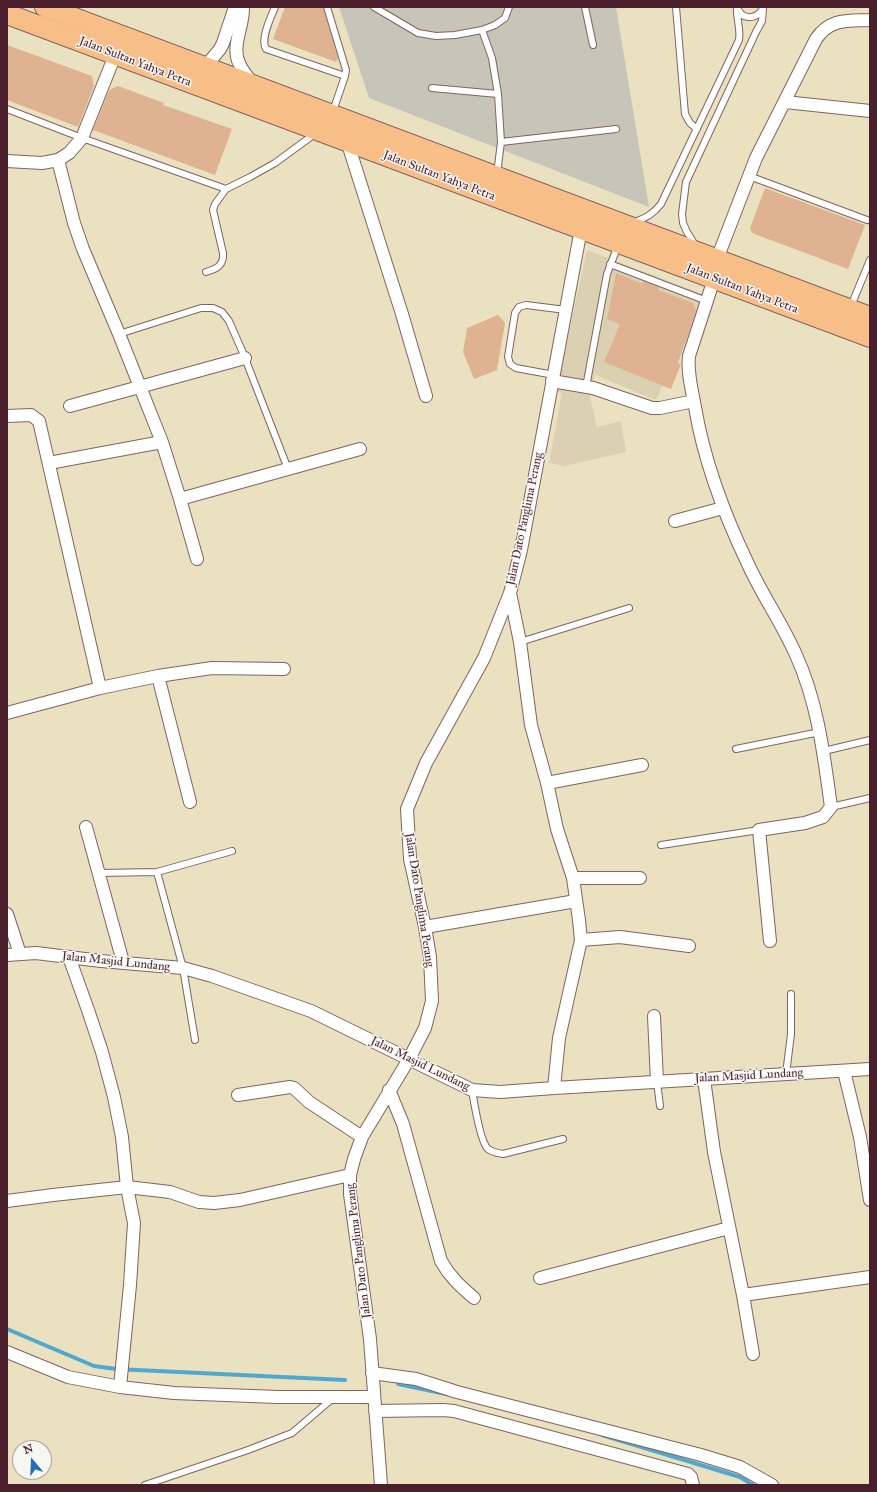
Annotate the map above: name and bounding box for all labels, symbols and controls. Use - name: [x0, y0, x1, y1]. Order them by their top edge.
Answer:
- street label: Jalan Sultan Yahya Petra: [77, 34, 193, 90]
- street label: Jalan Sultan Yahya Petra: [381, 148, 497, 204]
- street label: Jalan Sultan Yahya Petra: [684, 261, 800, 317]
- street label: Jalan Dato Panglima Perang: [504, 451, 546, 587]
- street label: Jalan Dato Panglima Perang: [401, 832, 437, 968]
- street label: Jalan Masjid Lundang: [61, 949, 171, 975]
- street label: Jalan Masjid Lundang: [368, 1034, 472, 1094]
- street label: Jalan Masjid Lundang: [694, 1066, 804, 1086]
- street label: Jalan Dato Panglima Perang: [344, 1183, 374, 1319]
- north arrow: [12, 1440, 52, 1480]
- text: N: [22, 1441, 35, 1457]

